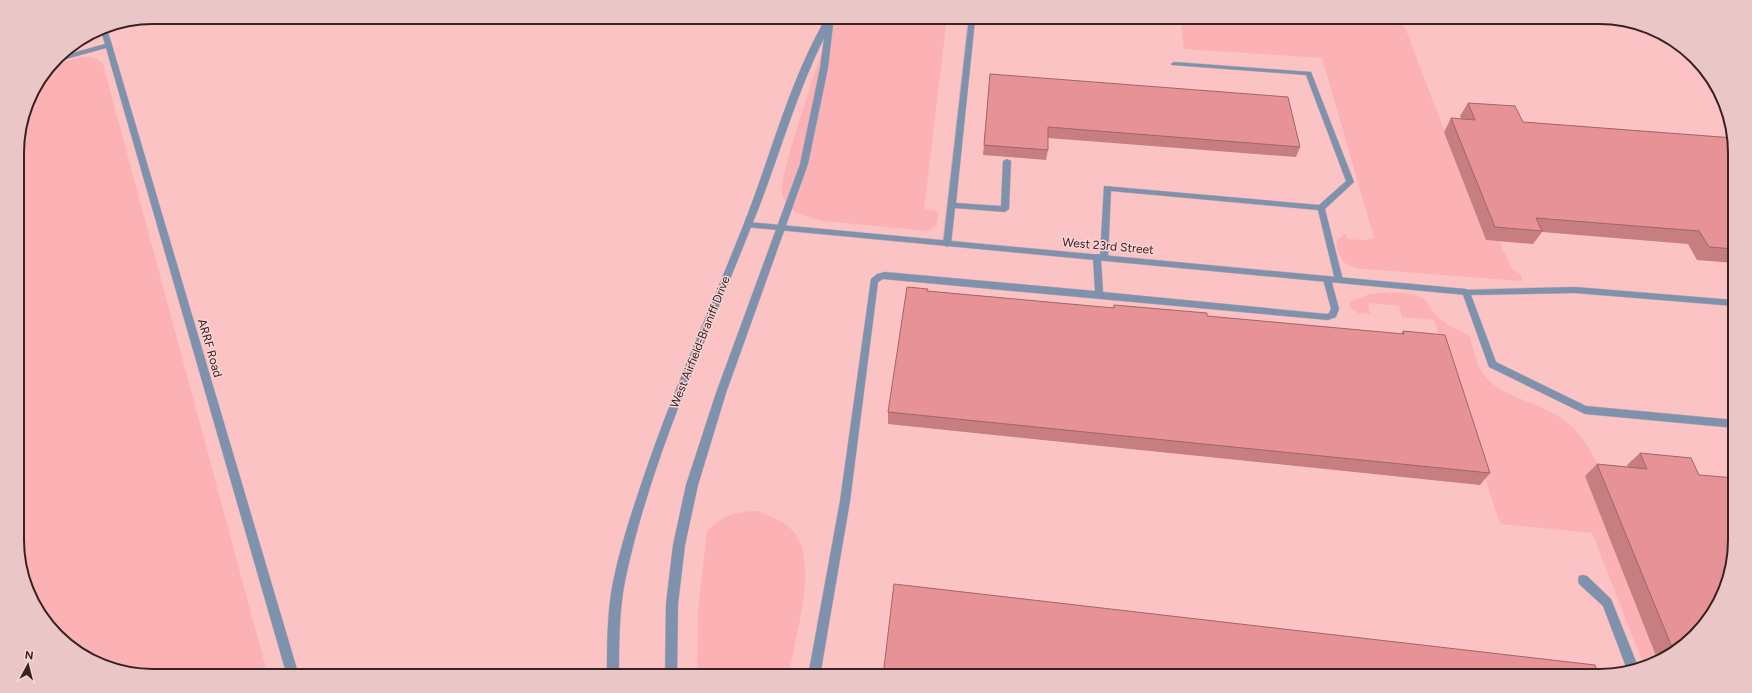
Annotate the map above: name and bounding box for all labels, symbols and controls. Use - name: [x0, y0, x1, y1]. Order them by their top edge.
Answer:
- street label: West 23rd Street: [1062, 235, 1155, 257]
- street label: West Airfield-Braniff Drive: [667, 274, 733, 410]
- street label: ARRF Road: [195, 317, 225, 379]
- north arrow: [8, 645, 48, 685]
- text: N: [24, 649, 34, 663]

